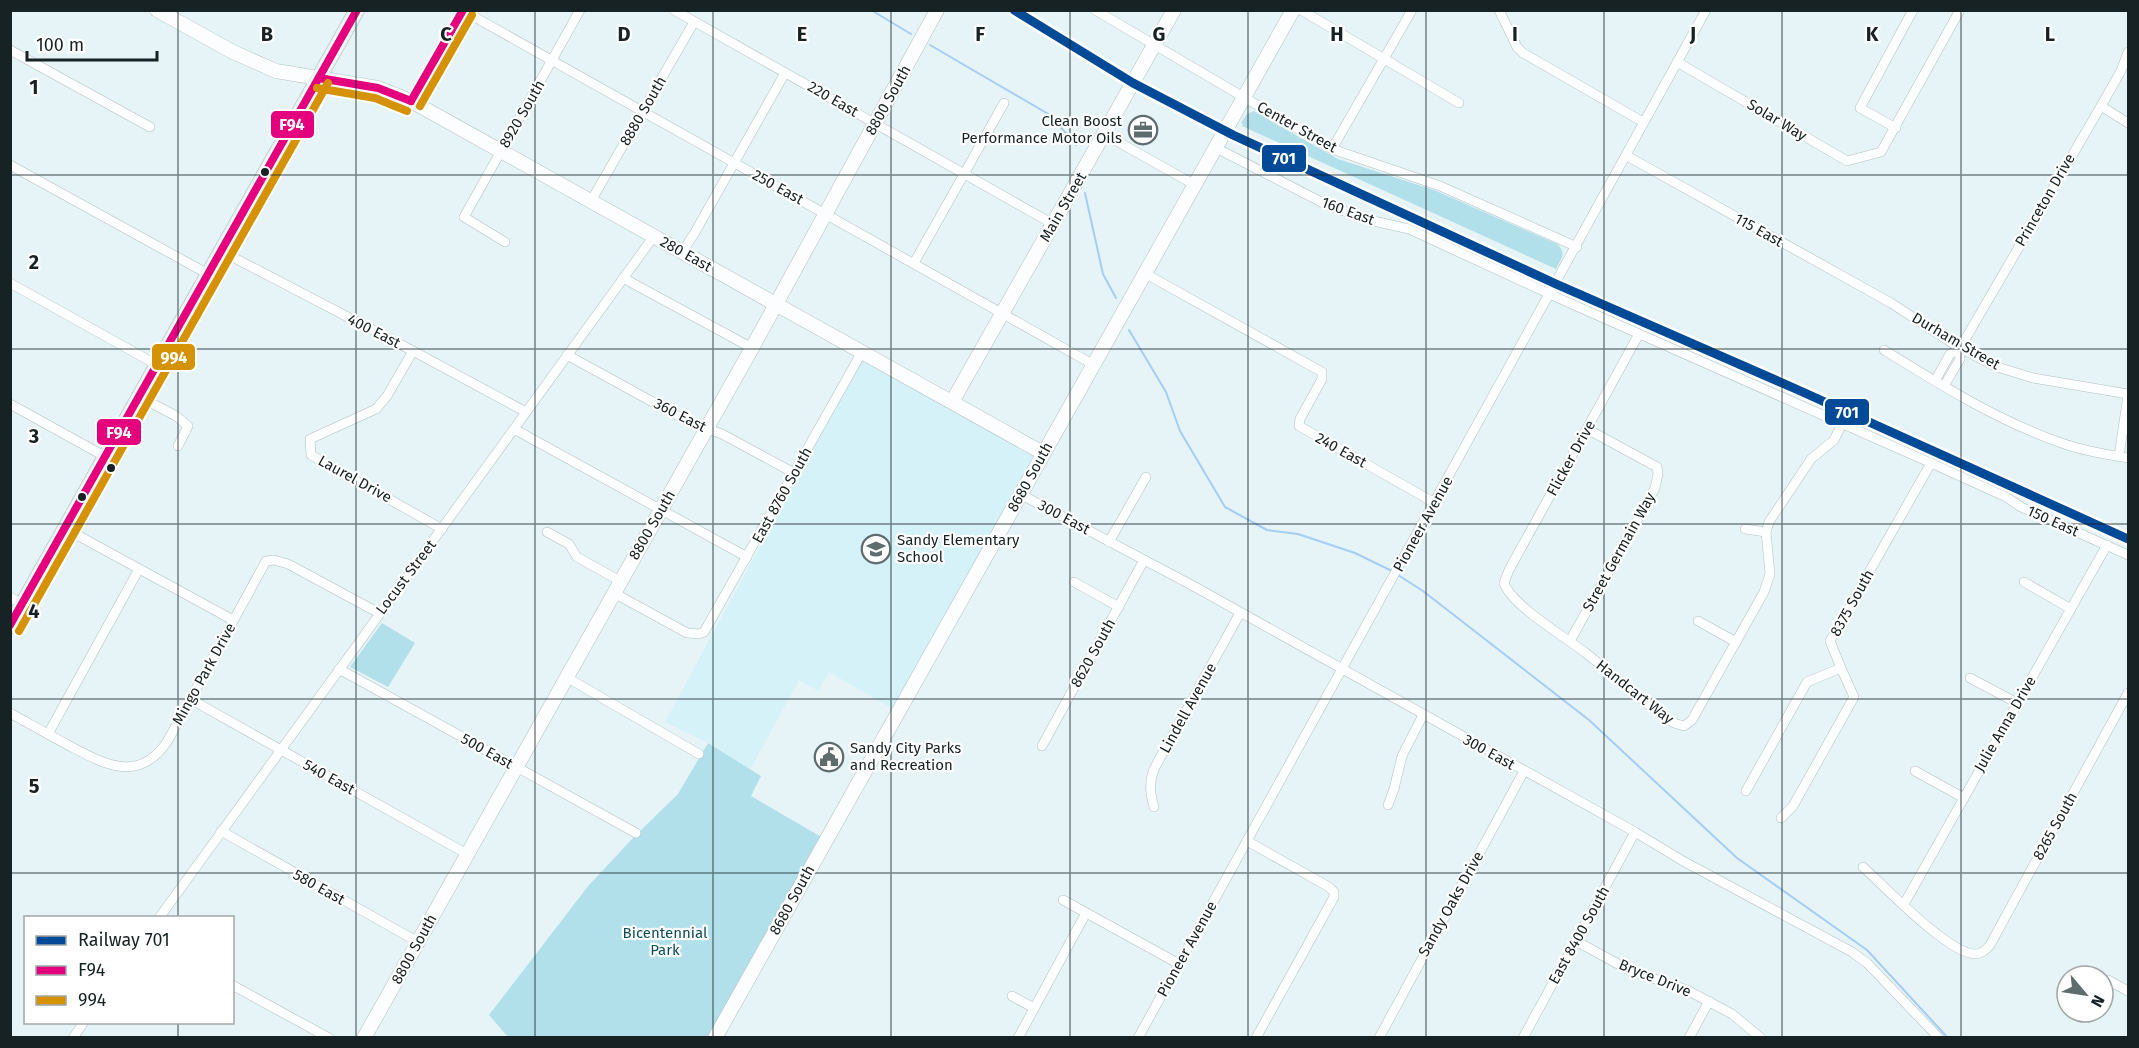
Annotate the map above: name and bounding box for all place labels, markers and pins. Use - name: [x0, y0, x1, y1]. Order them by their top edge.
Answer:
- place label: Clean Boost Performance Motor Oils: [961, 112, 1123, 147]
- office icon: Clean Boost Performance Motor Oils: [1127, 114, 1159, 146]
- unlabelled marker: [259, 166, 271, 178]
- unlabelled marker: [105, 462, 117, 474]
- unlabelled marker: [76, 491, 88, 503]
- place label: Sandy Elementary School: [897, 531, 1020, 566]
- school or university icon: Sandy Elementary School: [860, 533, 892, 565]
- place label: Sandy City Parks and Recreation: [850, 739, 961, 774]
- public building icon: Sandy City Parks and Recreation: [813, 741, 845, 773]

